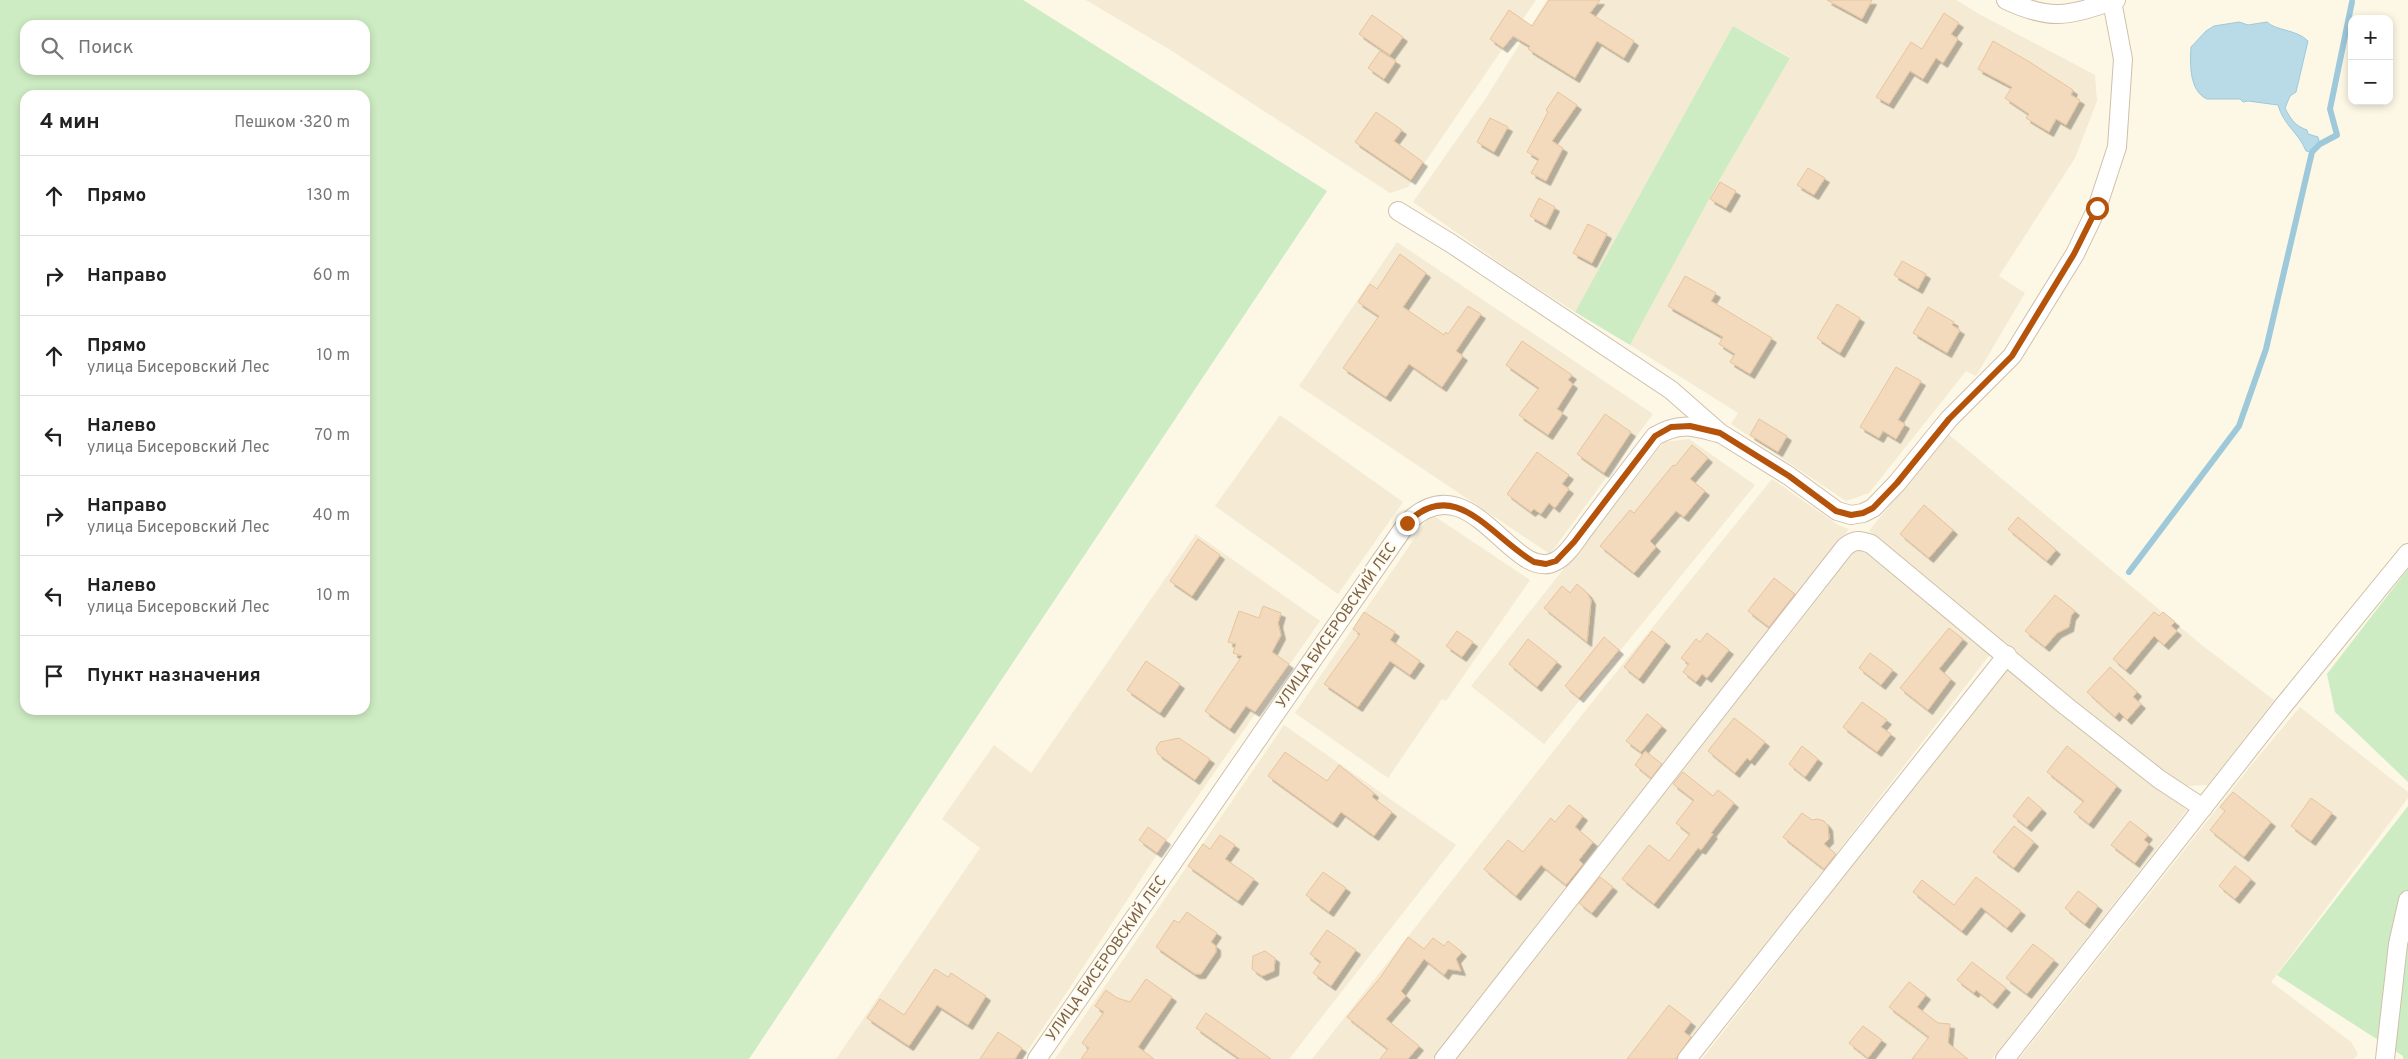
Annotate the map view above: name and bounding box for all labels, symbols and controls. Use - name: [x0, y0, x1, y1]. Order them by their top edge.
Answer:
- map controls: [2348, 15, 2393, 105]
- button: +: [2348, 15, 2393, 60]
- search box: [20, 20, 370, 75]
- icon: search: [38, 34, 66, 62]
- text: Поиск: [78, 36, 134, 60]
- button: −: [2348, 60, 2393, 105]
- text: 4 мин: [40, 109, 100, 136]
- text: Пешком · 320 m: [234, 113, 350, 133]
- icon: ahead: [40, 182, 68, 210]
- text: Прямо: [87, 184, 146, 208]
- text: 130 m: [307, 186, 350, 206]
- route start: [2086, 197, 2109, 220]
- icon: right: [40, 262, 68, 290]
- text: Направо: [87, 264, 167, 288]
- text: 60 m: [313, 266, 350, 286]
- text: Прямо: [87, 334, 146, 358]
- icon: ahead: [40, 342, 68, 370]
- text: 10 m: [316, 346, 350, 366]
- text: улица Бисеровский Лес: [87, 358, 270, 378]
- text: Налево: [87, 414, 156, 438]
- icon: left: [40, 422, 68, 450]
- text: 70 m: [315, 426, 350, 446]
- text: улица Бисеровский Лес: [87, 438, 270, 458]
- text: Направо: [87, 494, 167, 518]
- icon: right: [40, 502, 68, 530]
- text: 40 m: [312, 506, 350, 526]
- route end: [1396, 512, 1419, 535]
- text: улица Бисеровский Лес: [87, 518, 270, 538]
- street label: УЛИЦА БИСЕРОВСКИЙ ЛЕС: [1271, 538, 1402, 712]
- text: Налево: [87, 574, 156, 598]
- icon: left: [40, 582, 68, 610]
- text: 10 m: [316, 586, 350, 606]
- text: улица Бисеровский Лес: [87, 598, 270, 618]
- icon: arrive: [40, 662, 68, 690]
- text: Пункт назначения: [87, 664, 261, 688]
- street label: УЛИЦА БИСЕРОВСКИЙ ЛЕС: [1041, 871, 1172, 1045]

